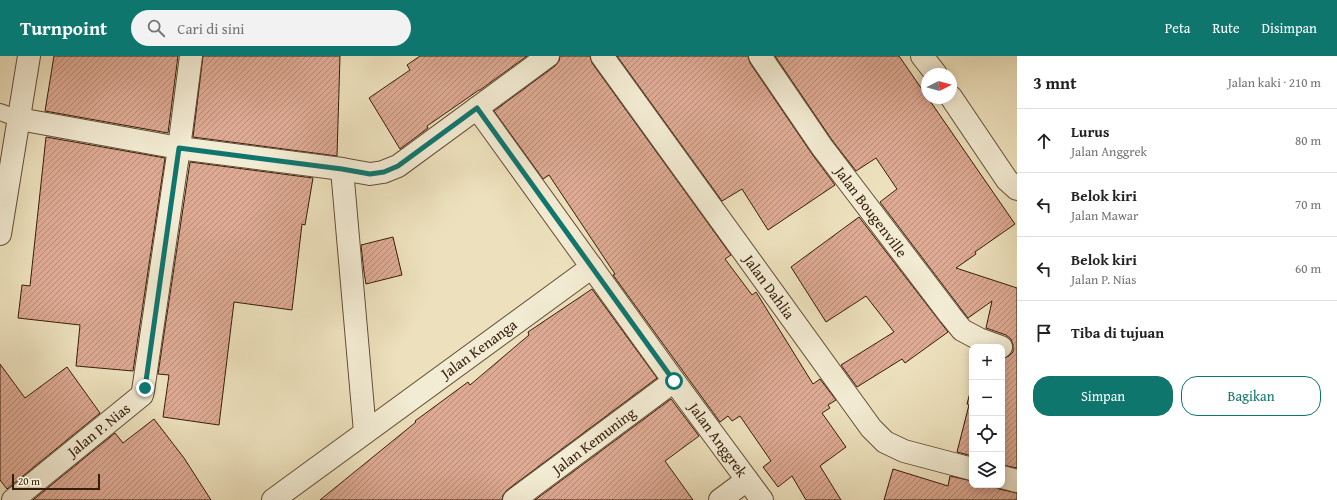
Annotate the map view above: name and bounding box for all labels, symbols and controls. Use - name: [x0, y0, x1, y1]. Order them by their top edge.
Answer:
- search box: [131, 10, 411, 46]
- text: Turnpoint: [20, 14, 107, 42]
- icon: search: [145, 17, 167, 39]
- text: Cari di sini: [177, 18, 245, 39]
- text: Peta: [1165, 18, 1190, 38]
- text: Rute: [1212, 18, 1240, 38]
- text: Disimpan: [1262, 18, 1317, 38]
- north arrow: [921, 68, 957, 104]
- text: 3 mnt: [1033, 70, 1077, 95]
- text: Jalan kaki · 210 m: [1228, 73, 1321, 92]
- text: Lurus: [1071, 121, 1109, 142]
- icon: ahead: [1033, 130, 1055, 152]
- text: 80 m: [1295, 131, 1321, 150]
- text: Jalan Anggrek: [1071, 142, 1147, 161]
- street label: Jalan Bougenville: [829, 160, 913, 262]
- text: Belok kiri: [1071, 185, 1137, 206]
- icon: left: [1033, 194, 1055, 216]
- text: 70 m: [1295, 195, 1321, 214]
- text: Jalan Mawar: [1071, 206, 1138, 225]
- street label: Jalan Dahlia: [738, 249, 800, 323]
- text: Belok kiri: [1071, 249, 1137, 270]
- icon: left: [1033, 258, 1055, 280]
- text: 60 m: [1295, 259, 1321, 278]
- text: Jalan P. Nias: [1071, 270, 1136, 289]
- street label: Jalan Kenanga: [435, 314, 521, 384]
- icon: arrive: [1033, 322, 1055, 344]
- text: Tiba di tujuan: [1071, 322, 1164, 343]
- map controls: [969, 344, 1005, 488]
- button: +: [969, 344, 1005, 380]
- route start: [665, 372, 683, 390]
- button: Simpan: [1033, 376, 1173, 416]
- button: Bagikan: [1181, 376, 1321, 416]
- route end: [136, 379, 154, 397]
- button: −: [969, 380, 1005, 416]
- street label: Jalan Anggrek: [683, 396, 753, 482]
- street label: Jalan P. Nias: [61, 398, 135, 463]
- street label: Jalan Kemuning: [546, 402, 640, 480]
- button: locate: [969, 416, 1005, 452]
- button: layers: [969, 452, 1005, 488]
- scale bar: [12, 472, 100, 491]
- text: 20 m: [18, 473, 40, 489]

